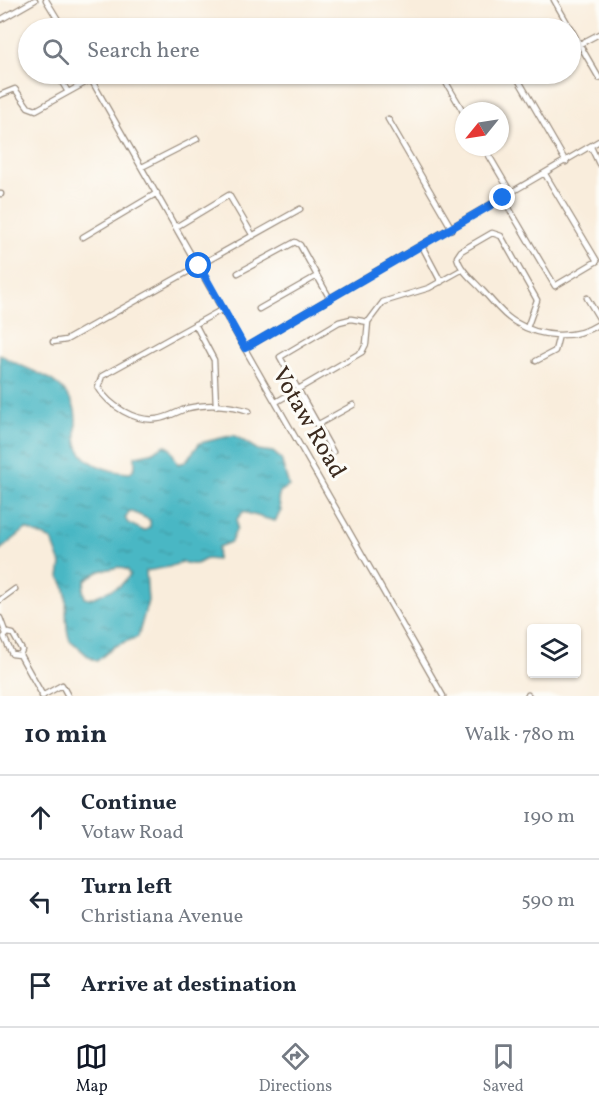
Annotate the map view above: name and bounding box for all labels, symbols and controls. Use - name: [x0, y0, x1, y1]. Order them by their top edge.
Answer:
- search box: [18, 18, 581, 84]
- icon: search: [39, 35, 72, 68]
- text: Search here: [87, 36, 200, 67]
- north arrow: [455, 102, 509, 156]
- route end: [489, 184, 515, 210]
- route start: [185, 252, 211, 278]
- street label: Votaw Road: [262, 361, 354, 485]
- map controls: [527, 624, 581, 678]
- button: layers: [527, 624, 581, 678]
- text: 10 min: [24, 717, 107, 753]
- text: Walk · 780 m: [465, 721, 575, 749]
- text: Continue: [81, 788, 177, 819]
- icon: ahead: [24, 801, 57, 834]
- text: 190 m: [523, 803, 575, 831]
- text: Votaw Road: [81, 819, 184, 847]
- text: Turn left: [81, 872, 172, 903]
- icon: left: [24, 885, 57, 918]
- text: 590 m: [521, 887, 575, 915]
- text: Christiana Avenue: [81, 903, 243, 931]
- icon: arrive: [24, 969, 57, 1002]
- text: Arrive at destination: [81, 970, 297, 1001]
- tab: Map: [75, 1040, 108, 1098]
- tab: Directions: [259, 1040, 332, 1098]
- tab: Saved: [483, 1040, 524, 1098]

